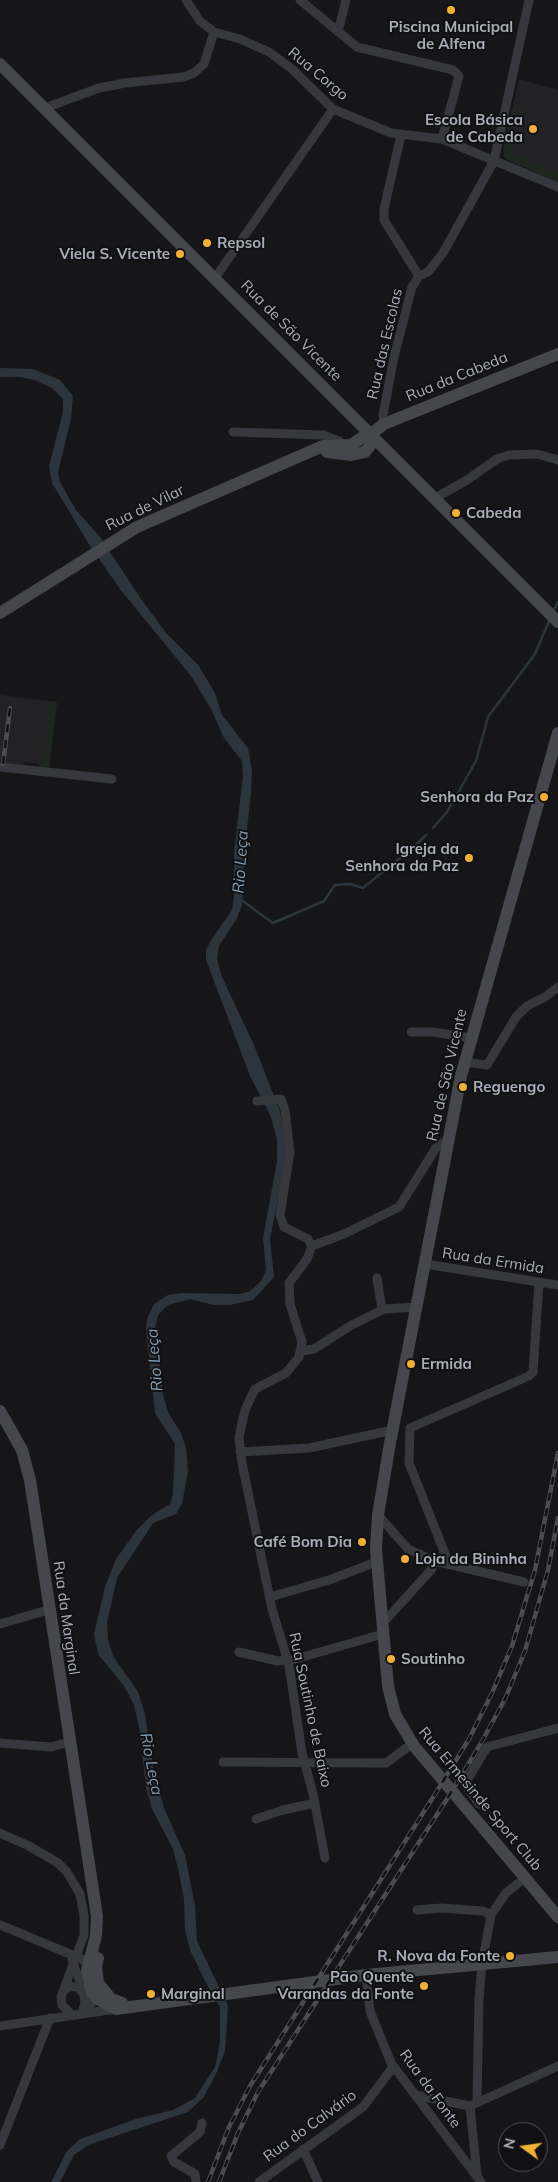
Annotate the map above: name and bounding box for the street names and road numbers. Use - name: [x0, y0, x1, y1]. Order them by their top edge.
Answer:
- street label: Rua Corgo: [284, 44, 352, 104]
- street label: Rua de São Vicente: [237, 277, 345, 385]
- street label: Rua das Escolas: [363, 287, 407, 401]
- street label: Rua da Cabeda: [404, 348, 510, 406]
- street label: Rua de Vilar: [103, 481, 187, 535]
- street label: Rua de São Vicente: [423, 1007, 471, 1143]
- street label: Rua da Ermida: [441, 1244, 545, 1278]
- street label: Rua da Marginal: [49, 1560, 83, 1676]
- street label: Rua Soutinho de Baixo: [285, 1631, 335, 1789]
- street label: Rua Ermesinde Sport Club: [415, 1724, 545, 1874]
- street label: Rua da Fonte: [395, 2046, 465, 2132]
- street label: Rua do Calvário: [260, 2086, 360, 2166]

